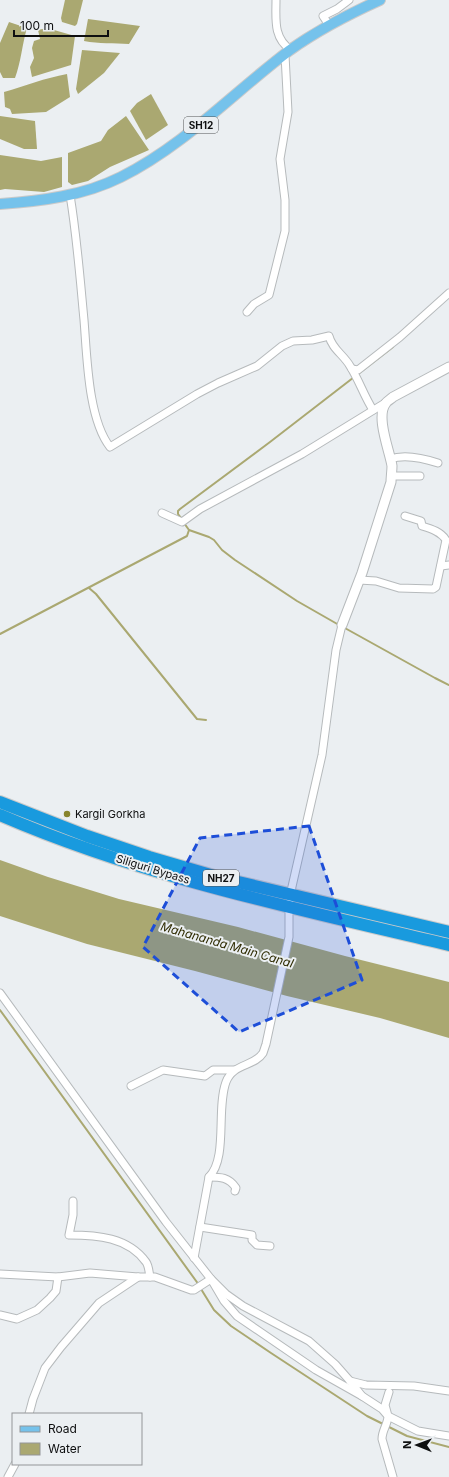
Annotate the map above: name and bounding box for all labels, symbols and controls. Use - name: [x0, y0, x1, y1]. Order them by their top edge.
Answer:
- scale bar: [14, 12, 108, 38]
- text: 100 m: [20, 18, 54, 33]
- road number: SH12: [184, 117, 218, 133]
- place label: Kargil Gorkha: [75, 807, 146, 821]
- marker: Kargil Gorkha: [62, 809, 72, 819]
- street label: Siliguri Bypass: [114, 851, 192, 887]
- road number: NH27: [203, 870, 239, 886]
- water label: Mahananda Main Canal: [159, 918, 295, 971]
- legend: [12, 1413, 142, 1465]
- text: Road: [48, 1421, 77, 1436]
- north arrow: [397, 1425, 437, 1465]
- text: Water: [48, 1441, 82, 1456]
- text: N: [400, 1441, 414, 1449]

